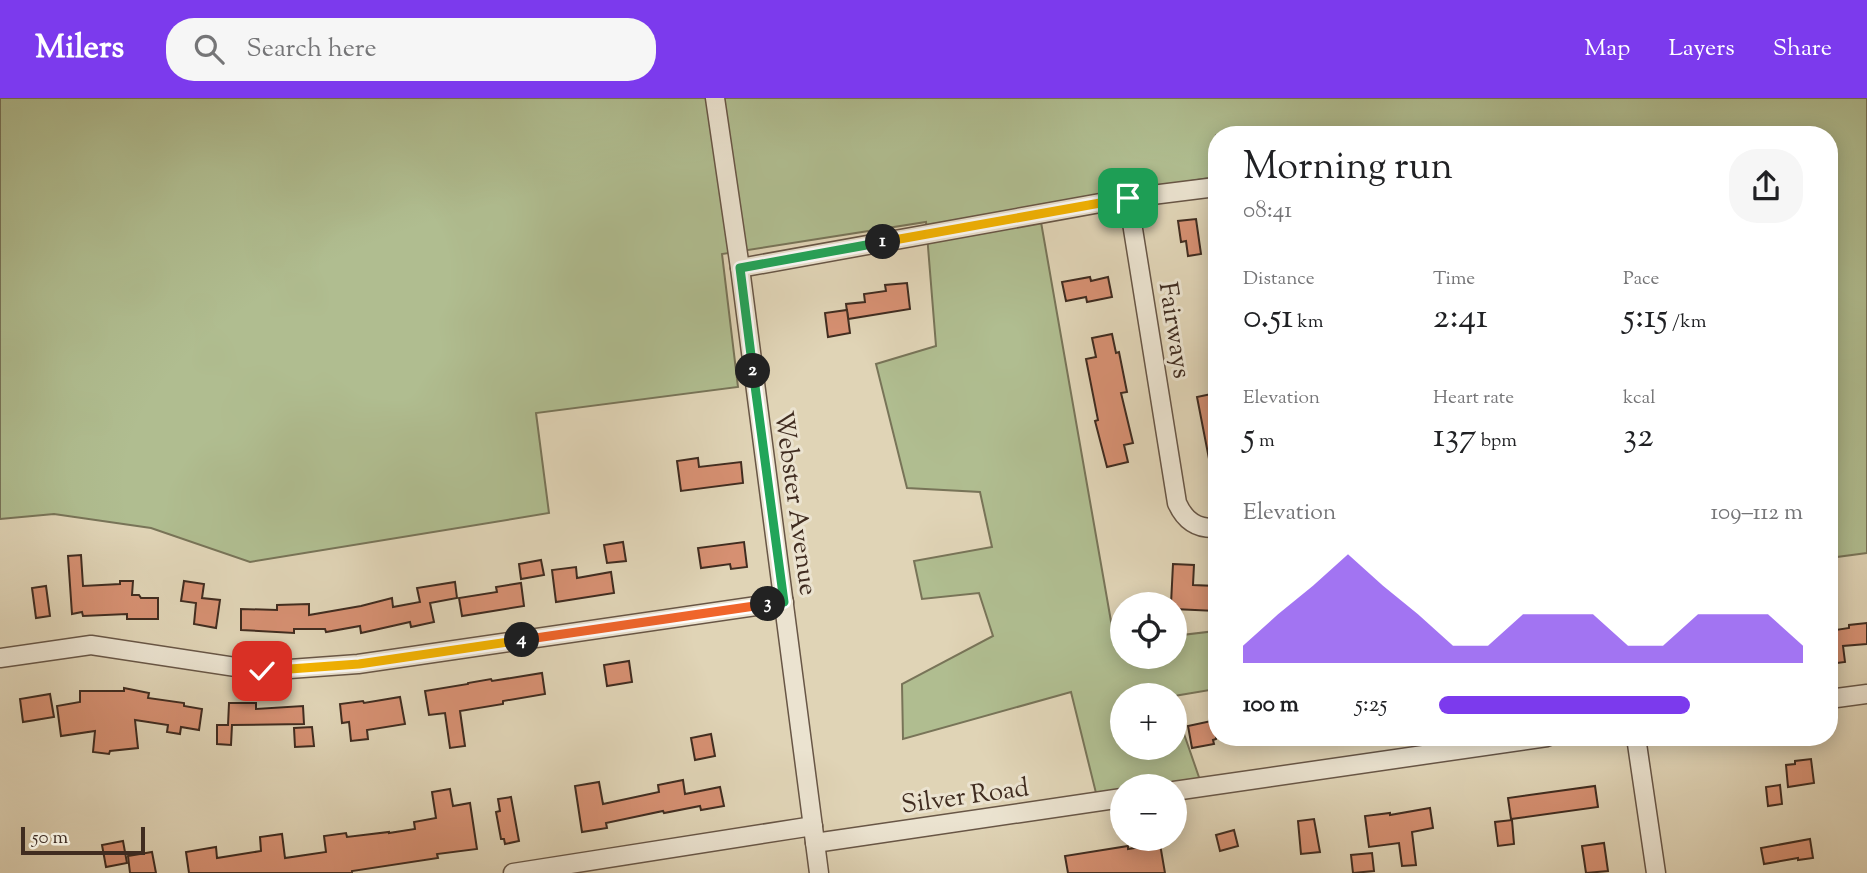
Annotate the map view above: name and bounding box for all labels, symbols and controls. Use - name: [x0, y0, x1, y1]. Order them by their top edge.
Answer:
- search box: [166, 18, 656, 81]
- text: Milers: [35, 25, 124, 73]
- icon: search: [190, 30, 228, 68]
- text: Search here: [246, 31, 377, 68]
- text: Map: [1584, 32, 1630, 66]
- text: Layers: [1668, 32, 1735, 66]
- text: Share: [1773, 32, 1832, 66]
- text: Morning run: [1243, 142, 1453, 196]
- button: share: [1729, 149, 1803, 223]
- pin: [1098, 168, 1158, 228]
- icon: arrive: [1109, 179, 1147, 217]
- text: 08:41: [1243, 195, 1292, 228]
- pin: 1: [866, 225, 900, 260]
- text: 1: [879, 228, 886, 255]
- text: Distance: [1243, 266, 1315, 293]
- text: Time: [1433, 266, 1475, 293]
- text: Pace: [1623, 266, 1659, 293]
- street label: Fairways: [1148, 279, 1199, 381]
- text: 0.51: [1243, 293, 1293, 344]
- text: 2:41: [1433, 293, 1488, 344]
- text: 5:15: [1623, 293, 1668, 344]
- text: km: [1293, 309, 1323, 336]
- text: /km: [1668, 309, 1706, 336]
- pin: 2: [736, 354, 770, 388]
- text: 2: [748, 357, 757, 384]
- text: Elevation: [1243, 385, 1320, 412]
- text: Heart rate: [1433, 385, 1514, 412]
- text: kcal: [1623, 385, 1656, 412]
- street label: Webster Avenue: [763, 409, 826, 598]
- text: 5: [1243, 412, 1255, 463]
- text: 137: [1433, 412, 1477, 463]
- text: 32: [1623, 412, 1654, 463]
- text: m: [1255, 428, 1275, 455]
- text: bpm: [1477, 428, 1517, 455]
- text: Elevation: [1243, 497, 1336, 530]
- text: 109–112 m: [1710, 497, 1803, 530]
- pin: 3: [750, 587, 786, 622]
- text: 3: [764, 590, 771, 617]
- map controls: [1110, 592, 1187, 851]
- button: locate: [1110, 592, 1187, 669]
- pin: 4: [504, 622, 540, 658]
- text: 4: [517, 626, 526, 653]
- pin: [232, 641, 292, 701]
- icon: check: [243, 652, 281, 690]
- button: +: [1110, 683, 1187, 760]
- text: 100 m: [1243, 689, 1299, 722]
- text: 5:25: [1355, 689, 1387, 722]
- street label: Silver Road: [899, 770, 1032, 825]
- button: −: [1110, 774, 1187, 851]
- scale bar: [21, 824, 145, 856]
- text: 50 m: [32, 825, 68, 852]

